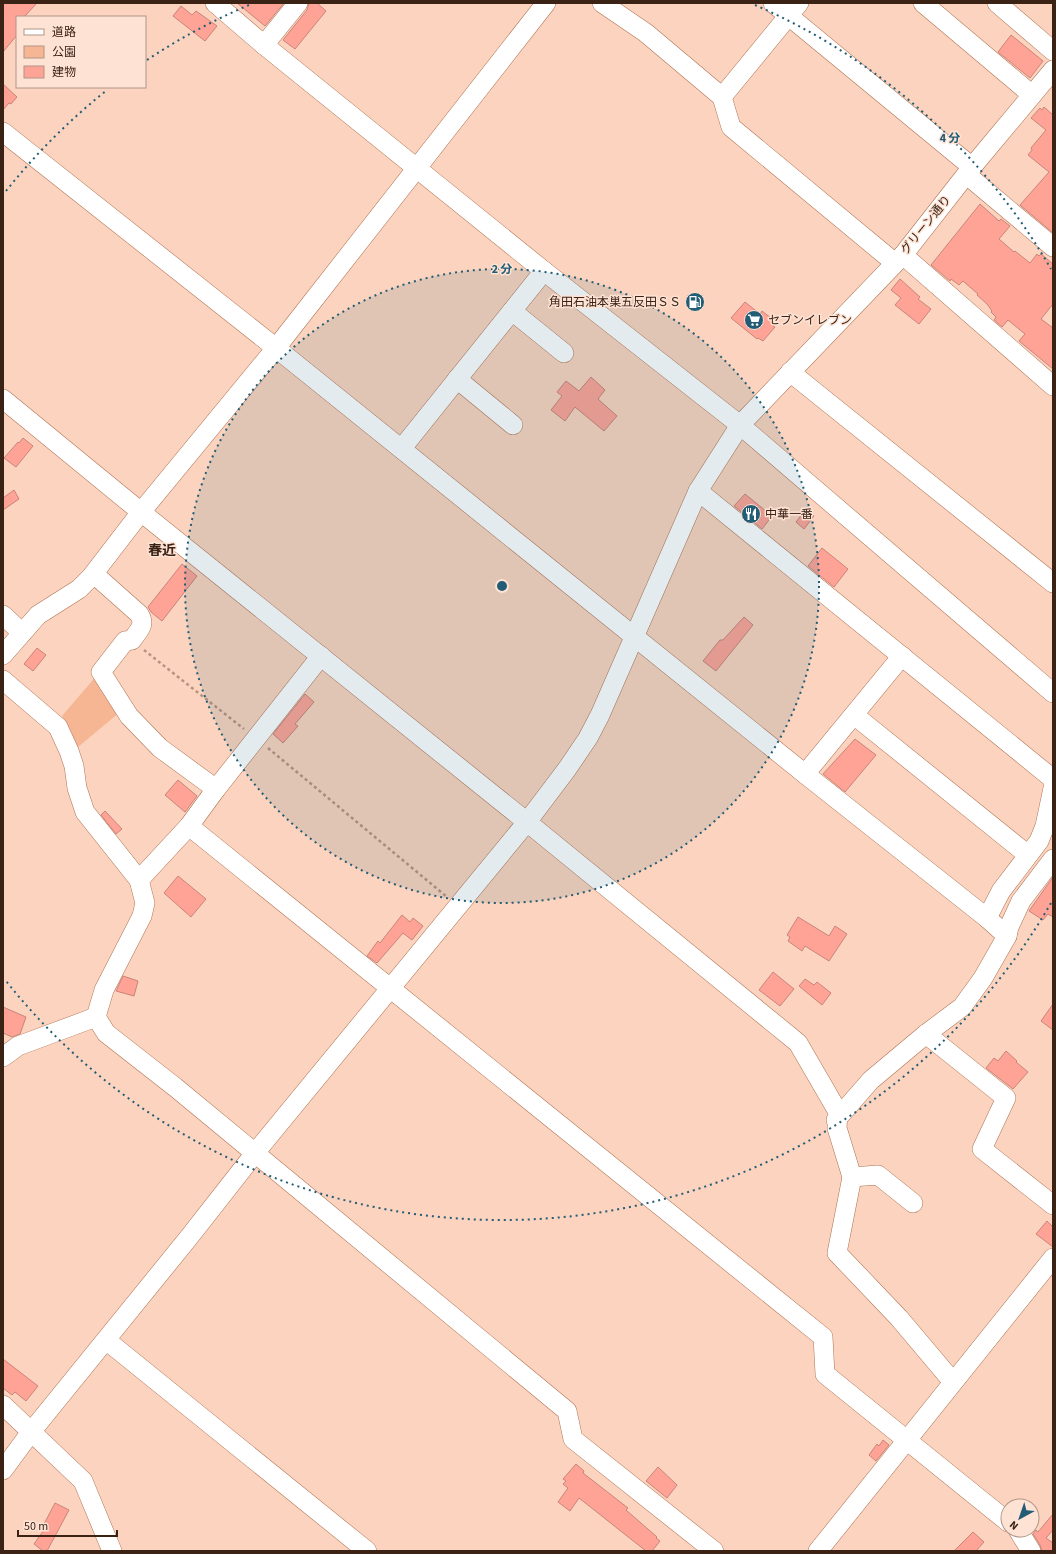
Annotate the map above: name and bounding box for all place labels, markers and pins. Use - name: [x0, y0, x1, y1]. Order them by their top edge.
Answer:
- fuel station icon: 角田石油本巣五反田ＳＳ: [684, 291, 706, 313]
- place label: 角田石油本巣五反田ＳＳ: [549, 294, 681, 311]
- supermarket icon: セブンイレブン: [743, 309, 765, 331]
- place label: セブンイレブン: [768, 312, 852, 329]
- restaurant icon: 中華一番: [740, 503, 762, 525]
- place label: 中華一番: [765, 506, 813, 523]
- centre of rings: [495, 579, 509, 593]

